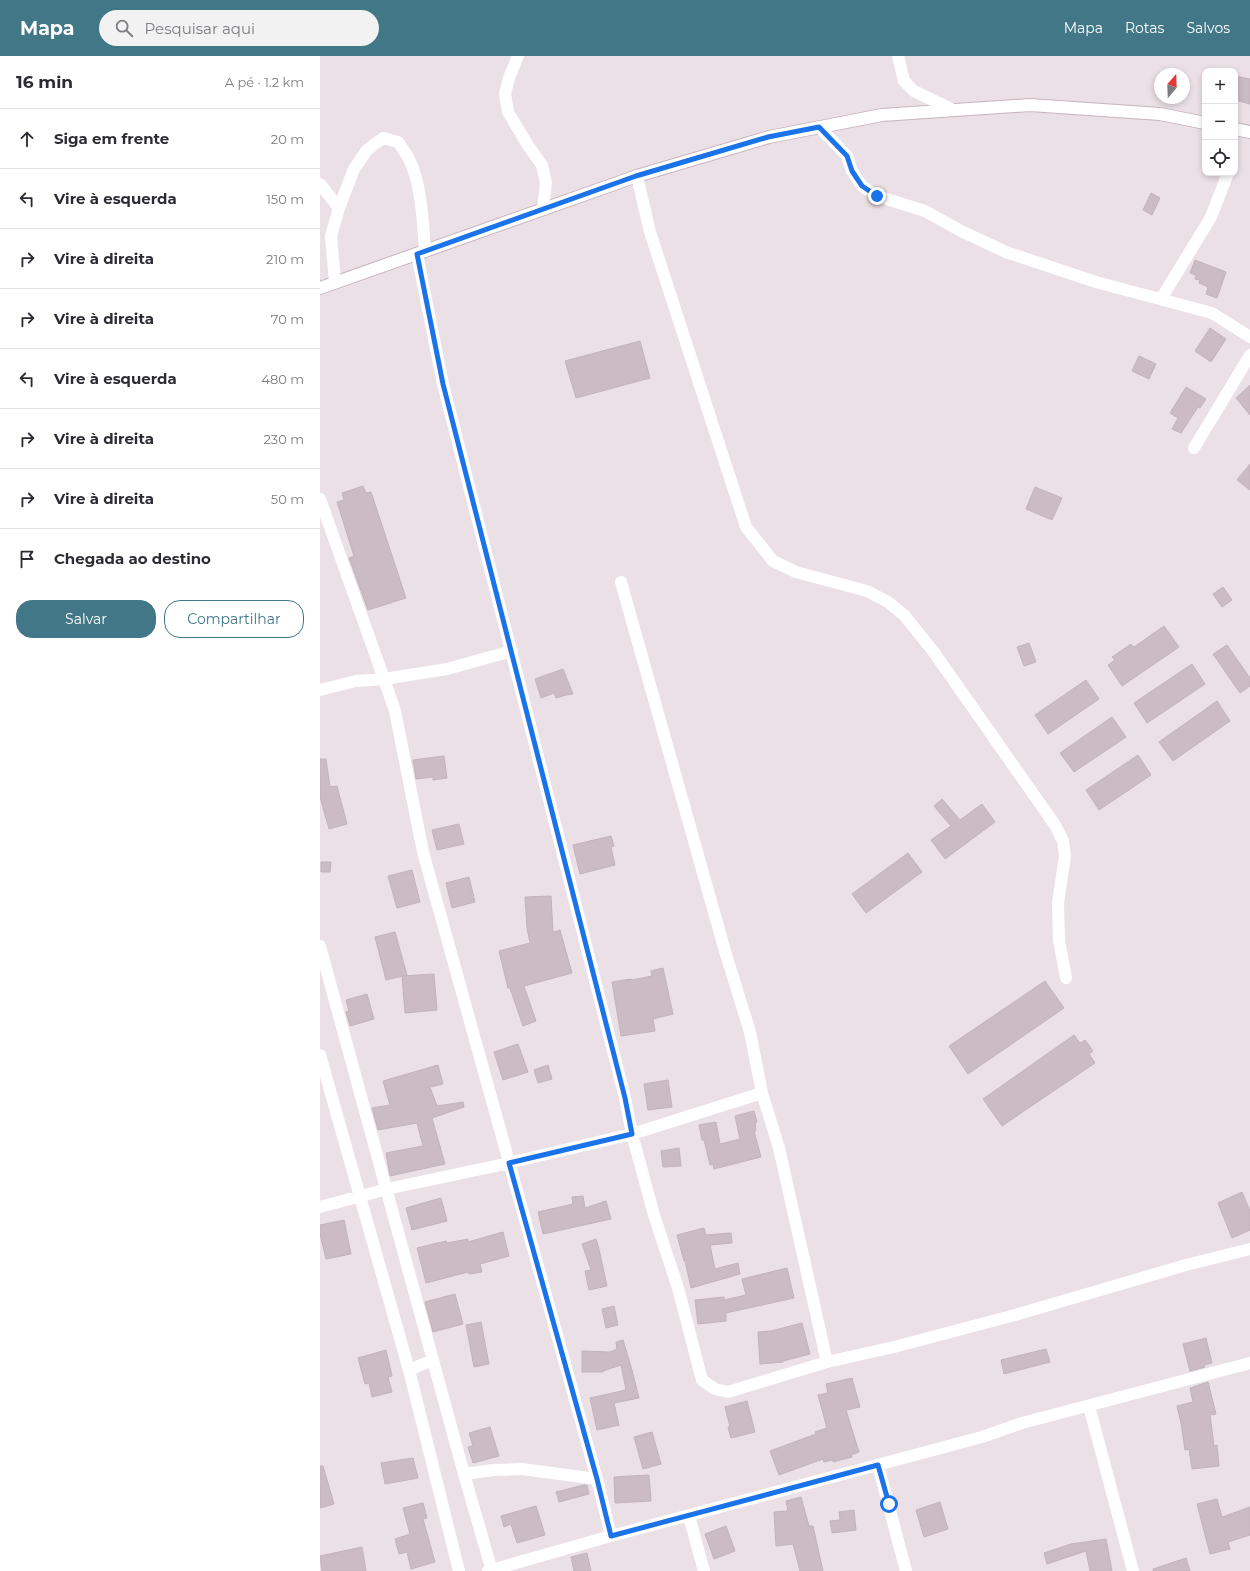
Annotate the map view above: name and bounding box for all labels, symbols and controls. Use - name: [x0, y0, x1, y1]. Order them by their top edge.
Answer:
- search box: [99, 10, 379, 46]
- text: Mapa: [20, 17, 75, 40]
- icon: search: [113, 17, 135, 39]
- text: Pesquisar aqui: [145, 19, 255, 38]
- text: Mapa: [1064, 19, 1103, 37]
- text: Rotas: [1125, 19, 1164, 37]
- text: Salvos: [1186, 19, 1230, 37]
- north arrow: [1154, 68, 1190, 104]
- map controls: [1202, 68, 1238, 176]
- button: +: [1202, 68, 1238, 104]
- text: 16 min: [16, 72, 73, 92]
- text: A pé · 1.2 km: [225, 74, 304, 90]
- button: −: [1202, 104, 1238, 140]
- icon: ahead: [16, 128, 38, 150]
- text: Siga em frente: [54, 129, 169, 148]
- text: 20 m: [271, 131, 304, 147]
- button: locate: [1202, 140, 1238, 176]
- route end: [868, 187, 886, 205]
- icon: left: [16, 188, 38, 210]
- text: Vire à esquerda: [54, 189, 177, 208]
- text: 150 m: [266, 191, 304, 207]
- icon: right: [16, 248, 38, 270]
- text: Vire à direita: [54, 249, 154, 268]
- text: 210 m: [266, 251, 304, 267]
- icon: right: [16, 308, 38, 330]
- text: Vire à direita: [54, 309, 154, 328]
- text: 70 m: [271, 311, 304, 327]
- icon: left: [16, 368, 38, 390]
- text: Vire à esquerda: [54, 369, 177, 388]
- text: 480 m: [261, 371, 304, 387]
- icon: right: [16, 428, 38, 450]
- text: Vire à direita: [54, 429, 154, 448]
- text: 230 m: [263, 431, 304, 447]
- icon: right: [16, 488, 38, 510]
- text: Vire à direita: [54, 489, 154, 508]
- text: 50 m: [271, 491, 304, 507]
- icon: arrive: [16, 548, 38, 570]
- text: Chegada ao destino: [54, 549, 211, 568]
- button: Salvar: [16, 600, 156, 638]
- button: Compartilhar: [164, 600, 304, 638]
- route start: [880, 1495, 898, 1513]

